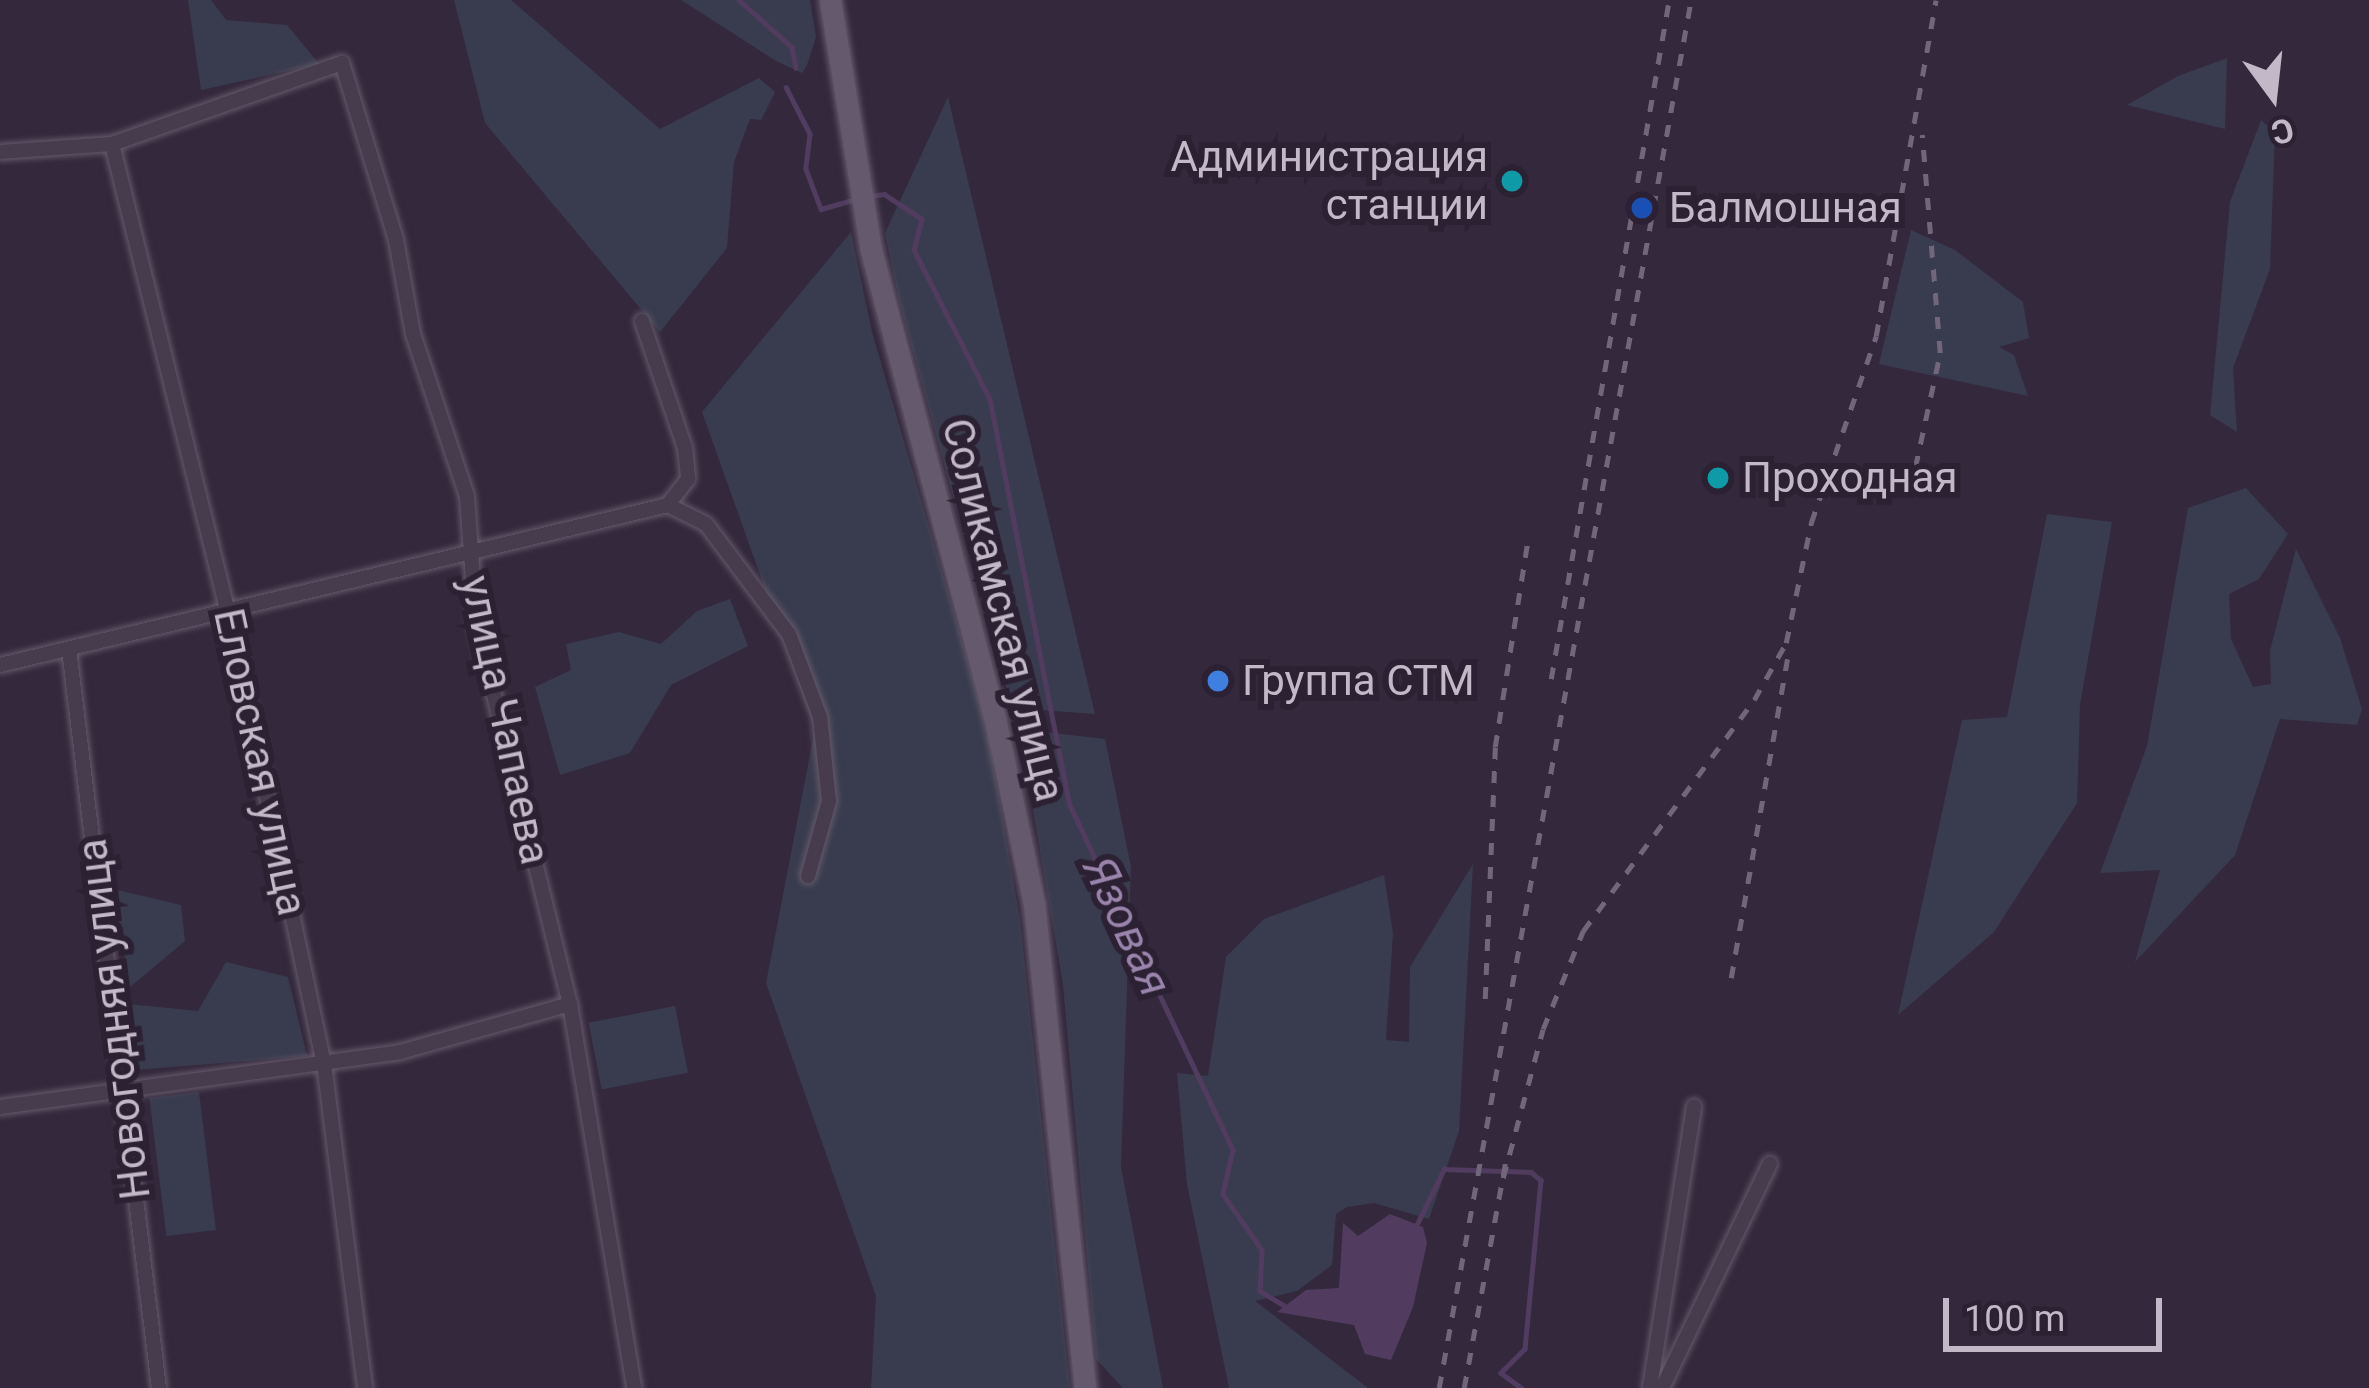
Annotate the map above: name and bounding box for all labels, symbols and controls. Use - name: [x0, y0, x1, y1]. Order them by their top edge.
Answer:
- north arrow: [2213, 36, 2333, 156]
- text: С: [2267, 110, 2298, 153]
- place label: Администрация станции: [1171, 132, 1488, 231]
- marker: Администрация станции: [1499, 168, 1525, 194]
- place label: Балмошная: [1669, 183, 1902, 233]
- marker: Балмошная: [1626, 192, 1658, 224]
- street label: Соликамская улица: [931, 413, 1075, 807]
- place label: Проходная: [1742, 453, 1957, 503]
- marker: Проходная: [1705, 465, 1731, 491]
- street label: улица Чапаева: [450, 571, 560, 869]
- street label: Еловская улица: [203, 604, 317, 920]
- place label: Группа СТМ: [1242, 656, 1475, 706]
- marker: Группа СТМ: [1205, 668, 1231, 694]
- street label: Новогодняя улица: [67, 836, 161, 1202]
- water label: Язовая: [1071, 848, 1183, 1004]
- scale bar: [1949, 1274, 2168, 1348]
- text: 100 m: [1964, 1298, 2065, 1340]

